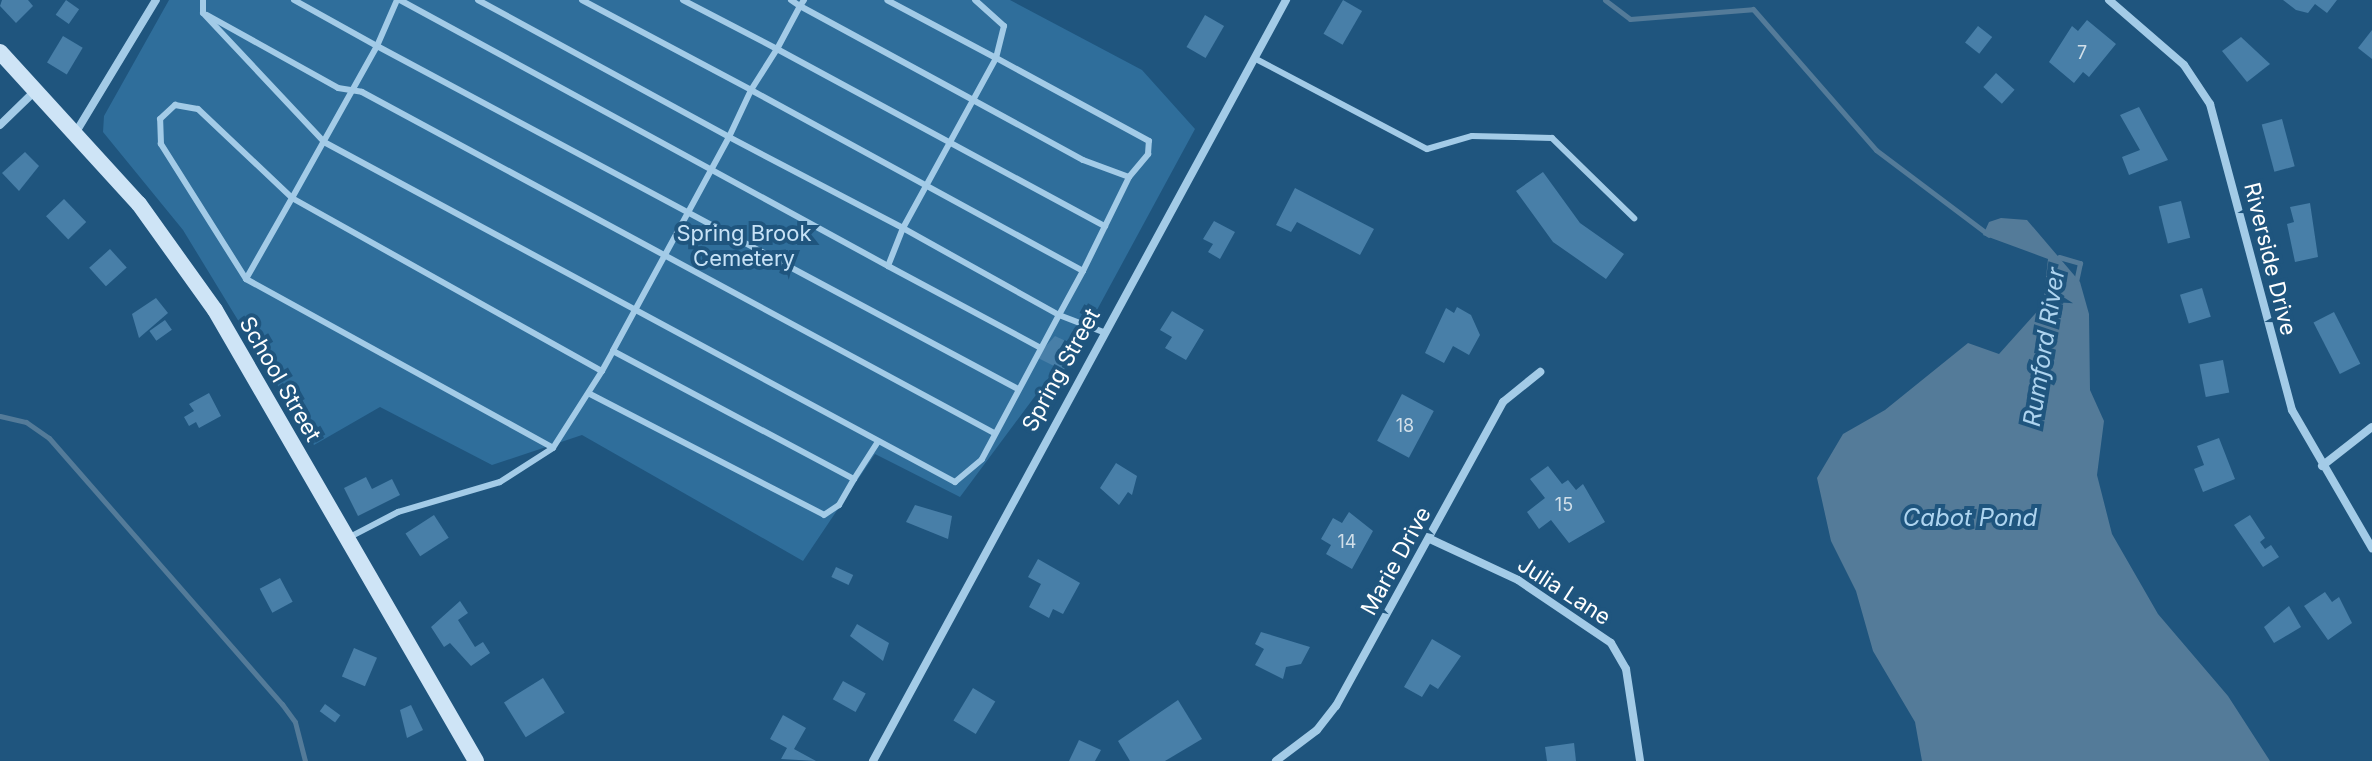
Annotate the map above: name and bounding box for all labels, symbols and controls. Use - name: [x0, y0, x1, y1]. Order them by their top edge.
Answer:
- house number: 7: [2077, 42, 2087, 64]
- street label: Riverside Drive: [2238, 180, 2302, 338]
- park label: Spring Brook Cemetery: [677, 220, 811, 272]
- water label: Rumford River: [2017, 265, 2071, 429]
- street label: Spring Street: [1016, 304, 1106, 436]
- street label: School Street: [234, 312, 326, 446]
- house number: 18: [1396, 415, 1414, 437]
- house number: 15: [1555, 494, 1573, 516]
- street label: Marie Drive: [1355, 502, 1437, 620]
- water label: Cabot Pond: [1903, 504, 2037, 532]
- house number: 14: [1338, 531, 1356, 553]
- street label: Julia Lane: [1513, 551, 1615, 631]

